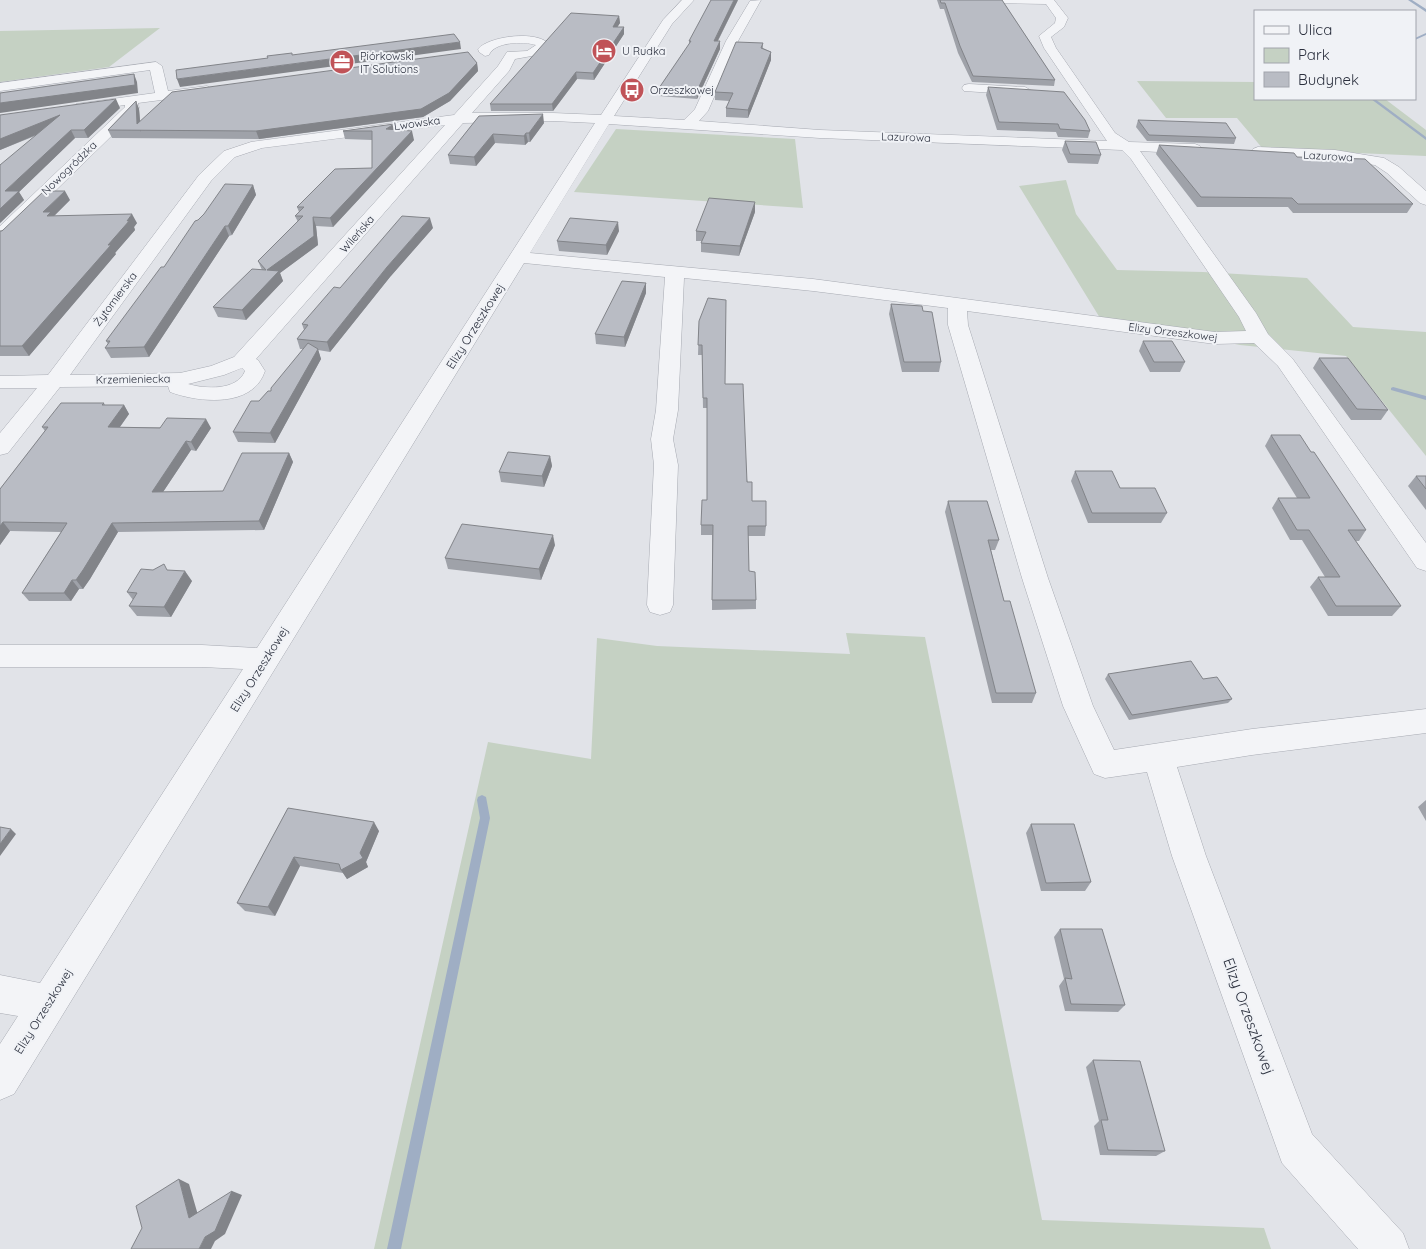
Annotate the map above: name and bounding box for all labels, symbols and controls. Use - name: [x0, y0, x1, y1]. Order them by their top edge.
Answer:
- legend: [1254, 10, 1416, 100]
- text: Ulica: [1298, 20, 1332, 39]
- hotel icon: U Rudka: [591, 38, 617, 64]
- place label: U Rudka: [622, 44, 666, 58]
- text: Park: [1298, 45, 1330, 64]
- office icon: Piórkowski IT Solutions: [329, 49, 355, 75]
- place label: Piórkowski IT Solutions: [360, 49, 418, 76]
- text: Budynek: [1298, 70, 1359, 89]
- bus stop icon: Orzeszkowej: [619, 77, 645, 103]
- place label: Orzeszkowej: [650, 83, 714, 97]
- street label: Lwowska: [393, 113, 441, 133]
- street label: Lazurowa: [881, 129, 931, 145]
- street label: Nowogródzka: [38, 138, 100, 198]
- street label: Lazurowa: [1303, 148, 1353, 164]
- street label: Wileńska: [337, 212, 377, 256]
- street label: Żytomierska: [90, 269, 140, 329]
- street label: Elizy Orzeszkowej: [443, 280, 507, 372]
- street label: Elizy Orzeszkowej: [1128, 320, 1218, 344]
- street label: Krzemieniecka: [96, 371, 170, 387]
- street label: Elizy Orzeszkowej: [227, 623, 291, 715]
- street label: Elizy Orzeszkowej: [1219, 955, 1279, 1077]
- street label: Elizy Orzeszkowej: [11, 965, 75, 1057]

